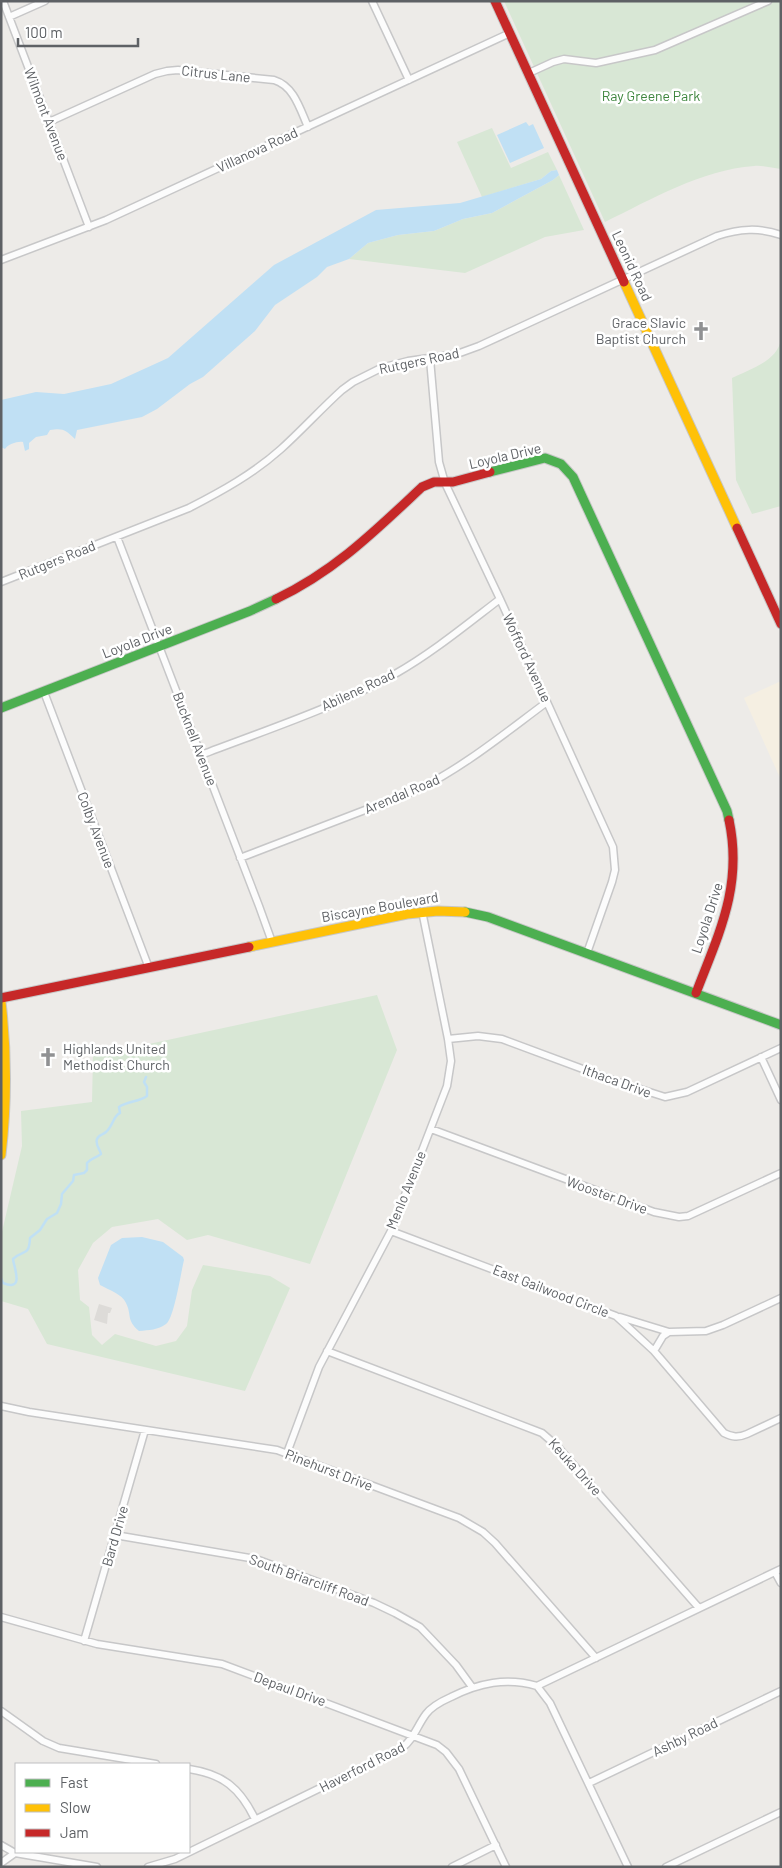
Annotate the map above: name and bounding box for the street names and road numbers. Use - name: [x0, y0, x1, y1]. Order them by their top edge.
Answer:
- street label: Citrus Lane: [181, 61, 251, 86]
- street label: Wilmont Avenue: [21, 65, 72, 163]
- street label: Villanova Road: [213, 123, 300, 176]
- street label: Leonid Road: [609, 228, 656, 304]
- street label: Rutgers Road: [377, 344, 461, 377]
- street label: Loyola Drive: [467, 439, 543, 472]
- street label: Rutgers Road: [16, 536, 98, 583]
- street label: Wofford Avenue: [499, 611, 555, 705]
- street label: Loyola Drive: [99, 619, 174, 662]
- street label: Abilene Road: [318, 665, 397, 714]
- street label: Bucknell Avenue: [170, 690, 221, 788]
- street label: Arendal Road: [362, 770, 442, 817]
- street label: Colby Avenue: [74, 789, 119, 871]
- street label: Loyola Drive: [687, 880, 726, 955]
- street label: Biscayne Boulevard: [320, 888, 440, 925]
- street label: Ithaca Drive: [581, 1060, 654, 1101]
- street label: Menlo Avenue: [382, 1148, 429, 1232]
- street label: Wooster Drive: [564, 1172, 650, 1217]
- street label: East Gailwood Circle: [491, 1261, 612, 1321]
- street label: Keuka Drive: [545, 1434, 606, 1499]
- street label: Pinehurst Drive: [283, 1445, 375, 1494]
- street label: Bard Drive: [98, 1503, 131, 1568]
- street label: South Briarcliff Road: [247, 1550, 371, 1609]
- street label: Depaul Drive: [252, 1668, 329, 1709]
- street label: Ashby Road: [649, 1713, 720, 1760]
- street label: Haverford Road: [316, 1738, 407, 1795]

